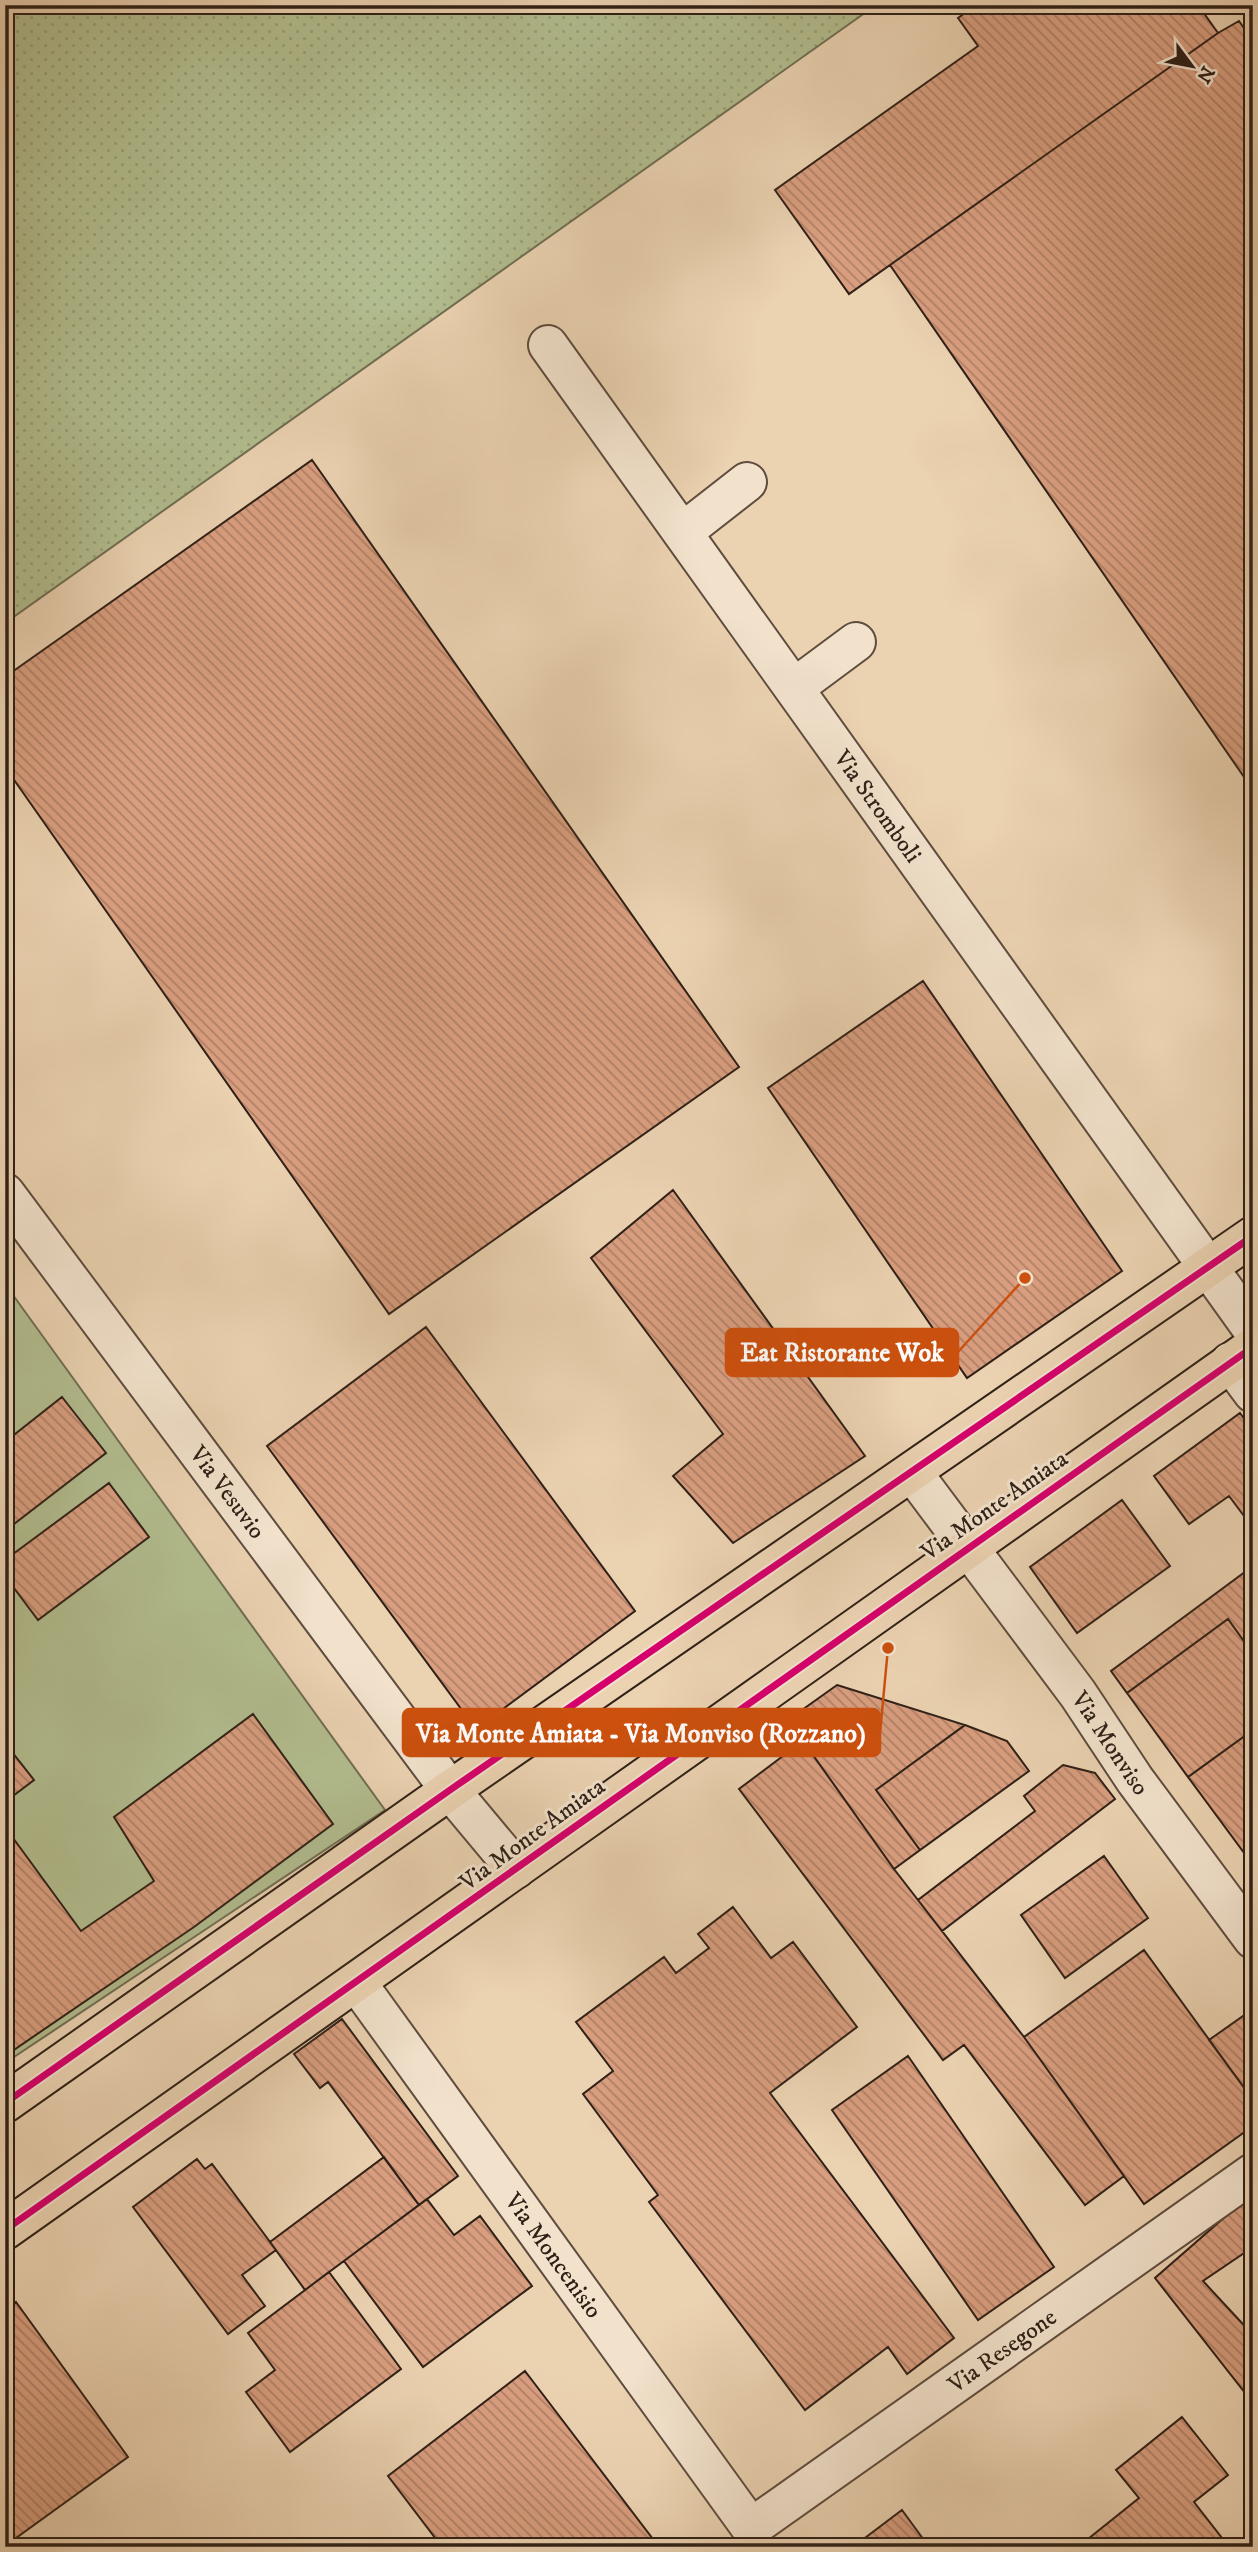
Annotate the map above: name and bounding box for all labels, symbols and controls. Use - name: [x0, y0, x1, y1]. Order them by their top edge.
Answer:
- north arrow: [1156, 32, 1226, 102]
- text: N: [1191, 62, 1219, 87]
- street label: Via Stromboli: [826, 744, 928, 869]
- callout: Eat Ristorante Wok: [726, 1329, 958, 1376]
- text: Eat Ristorante Wok: [740, 1337, 945, 1370]
- street label: Via Vesuvio: [182, 1439, 272, 1545]
- street label: Via Monte Amiata: [914, 1444, 1075, 1568]
- street label: Via Monviso: [1064, 1685, 1155, 1802]
- callout: Via Monte Amiata - Via Monviso (Rozzano): [403, 1709, 880, 1756]
- text: Via Monte Amiata - Via Monviso (Rozzano): [415, 1718, 866, 1751]
- street label: Via Monte Amiata: [453, 1771, 612, 1898]
- street label: Via Moncenisio: [497, 2187, 608, 2324]
- street label: Via Resegone: [942, 2303, 1063, 2400]

